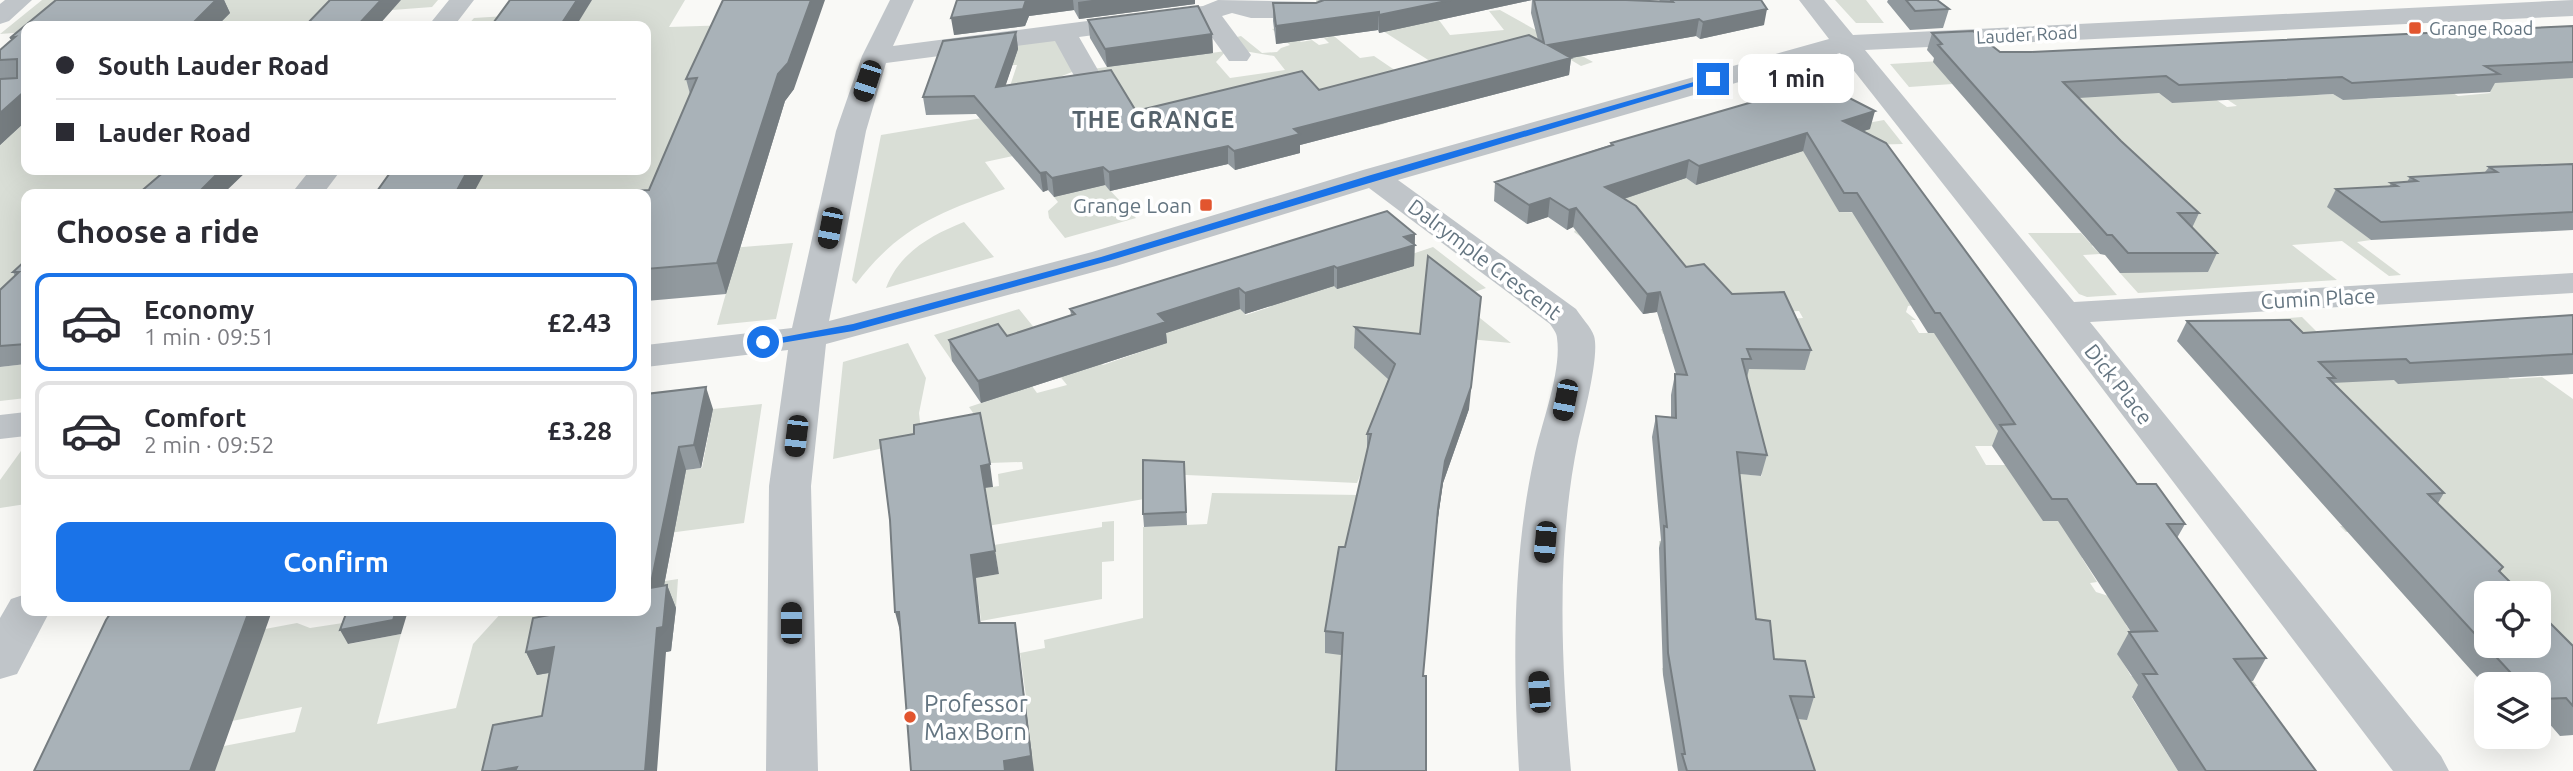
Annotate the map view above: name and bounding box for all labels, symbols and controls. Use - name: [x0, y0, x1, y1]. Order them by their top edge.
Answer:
- place label: Grange Road: [2429, 18, 2533, 38]
- marker: Grange Road: [2407, 20, 2423, 36]
- street label: Lauder Road: [1976, 21, 2078, 47]
- text: South Lauder Road: [98, 51, 329, 80]
- callout: 1 min: [1738, 55, 1853, 104]
- car: [851, 58, 884, 104]
- route end: [1697, 63, 1729, 95]
- text: 1 min: [1767, 66, 1825, 91]
- district label: THE GRANGE: [1072, 107, 1236, 132]
- text: Lauder Road: [98, 118, 251, 147]
- place label: Grange Loan: [1073, 193, 1192, 217]
- street label: Dalrymple Crescent: [1404, 194, 1566, 324]
- marker: Grange Loan: [1198, 197, 1214, 213]
- car: [816, 205, 845, 251]
- text: Choose a ride: [56, 213, 259, 249]
- street label: Cumin Place: [2260, 283, 2376, 313]
- icon: car: [60, 291, 123, 354]
- text: Economy: [144, 295, 254, 324]
- text: £2.43: [547, 308, 612, 337]
- text: 1 min · 09:51: [144, 324, 275, 349]
- route start: [747, 326, 779, 358]
- street label: Dick Place: [2080, 339, 2158, 429]
- car: [1551, 377, 1580, 423]
- icon: car: [60, 399, 123, 462]
- text: Comfort: [144, 403, 247, 432]
- car: [784, 414, 809, 458]
- text: £3.28: [547, 416, 612, 445]
- text: 2 min · 09:52: [144, 432, 275, 457]
- car: [1533, 520, 1558, 564]
- button: Confirm: [56, 522, 616, 602]
- map controls: [2474, 581, 2551, 749]
- button: locate: [2474, 581, 2551, 658]
- car: [781, 602, 802, 644]
- car: [1528, 670, 1551, 714]
- button: layers: [2474, 672, 2551, 749]
- place label: Professor Max Born: [924, 690, 1028, 745]
- marker: Professor Max Born: [902, 709, 918, 725]

